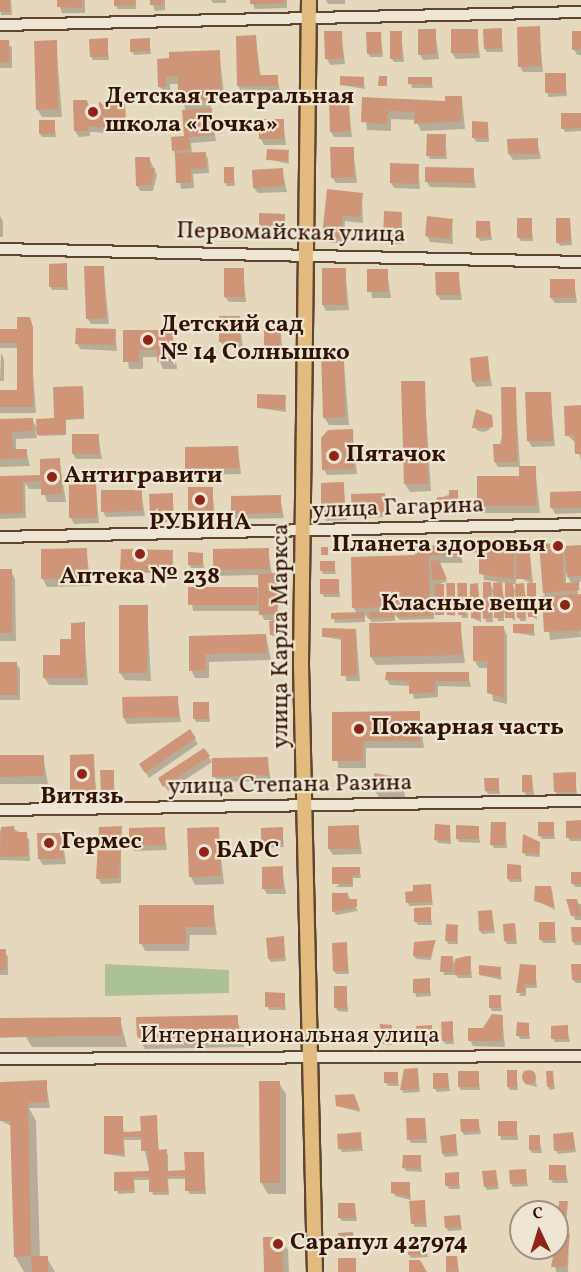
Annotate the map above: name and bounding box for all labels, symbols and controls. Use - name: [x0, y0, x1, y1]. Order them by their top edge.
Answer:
- place label: Детская театральная школа «Точка»: [105, 84, 355, 140]
- marker: Детская театральная школа «Точка»: [86, 105, 100, 119]
- street label: Первомайская улица: [176, 218, 406, 250]
- place label: Детский сад № 14 Солнышко: [160, 312, 350, 368]
- marker: Детский сад № 14 Солнышко: [141, 333, 155, 347]
- place label: Пятачок: [346, 442, 446, 470]
- marker: Пятачок: [327, 449, 341, 463]
- place label: Антигравити: [64, 463, 222, 491]
- marker: Антигравити: [45, 470, 59, 484]
- street label: улица Гагарина: [311, 492, 485, 526]
- marker: РУБИНА: [193, 493, 207, 507]
- place label: РУБИНА: [149, 510, 251, 538]
- street label: улица Карла Маркса: [268, 523, 296, 749]
- place label: Планета здоровья: [332, 532, 546, 560]
- marker: Планета здоровья: [551, 539, 565, 553]
- marker: Аптека № 238: [133, 547, 147, 561]
- place label: Аптека № 238: [60, 564, 220, 592]
- place label: Класные вещи: [381, 591, 553, 619]
- marker: Класные вещи: [558, 598, 572, 612]
- place label: Пожарная часть: [371, 715, 564, 743]
- marker: Пожарная часть: [352, 722, 366, 736]
- marker: Витязь: [75, 767, 89, 781]
- street label: улица Степана Разина: [167, 769, 413, 803]
- place label: Витязь: [40, 784, 124, 812]
- place label: Гермес: [61, 829, 142, 857]
- marker: Гермес: [42, 836, 56, 850]
- place label: БАРС: [216, 838, 279, 866]
- marker: БАРС: [197, 845, 211, 859]
- street label: Интернациональная улица: [140, 1023, 440, 1051]
- north arrow: [509, 1200, 569, 1260]
- text: С: [532, 1203, 544, 1225]
- place label: Сарапул 427974: [290, 1230, 468, 1258]
- marker: Сарапул 427974: [271, 1237, 285, 1251]

